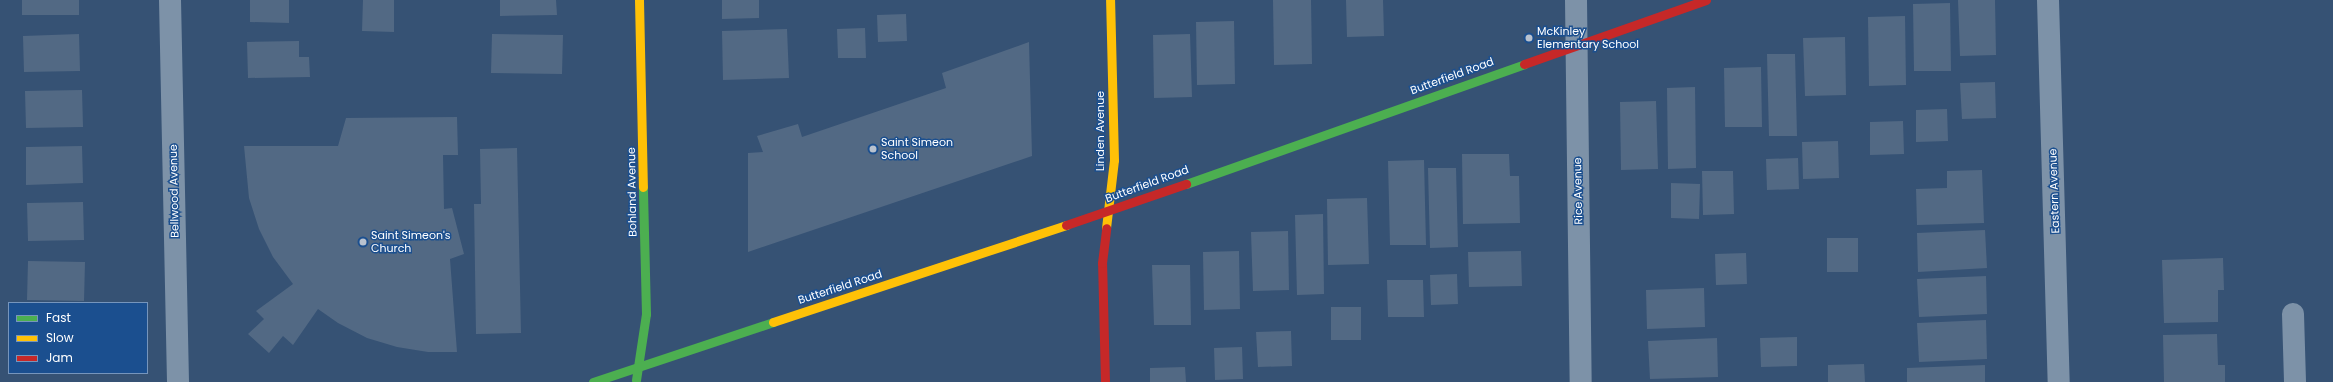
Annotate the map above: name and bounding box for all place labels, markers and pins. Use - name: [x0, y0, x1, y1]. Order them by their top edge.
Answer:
- place label: McKinley Elementary School: [1537, 25, 1639, 51]
- marker: McKinley Elementary School: [1524, 33, 1534, 43]
- place label: Saint Simeon School: [881, 136, 953, 162]
- marker: Saint Simeon School: [868, 144, 878, 154]
- place label: Saint Simeon's Church: [371, 229, 450, 255]
- marker: Saint Simeon's Church: [358, 237, 368, 247]

